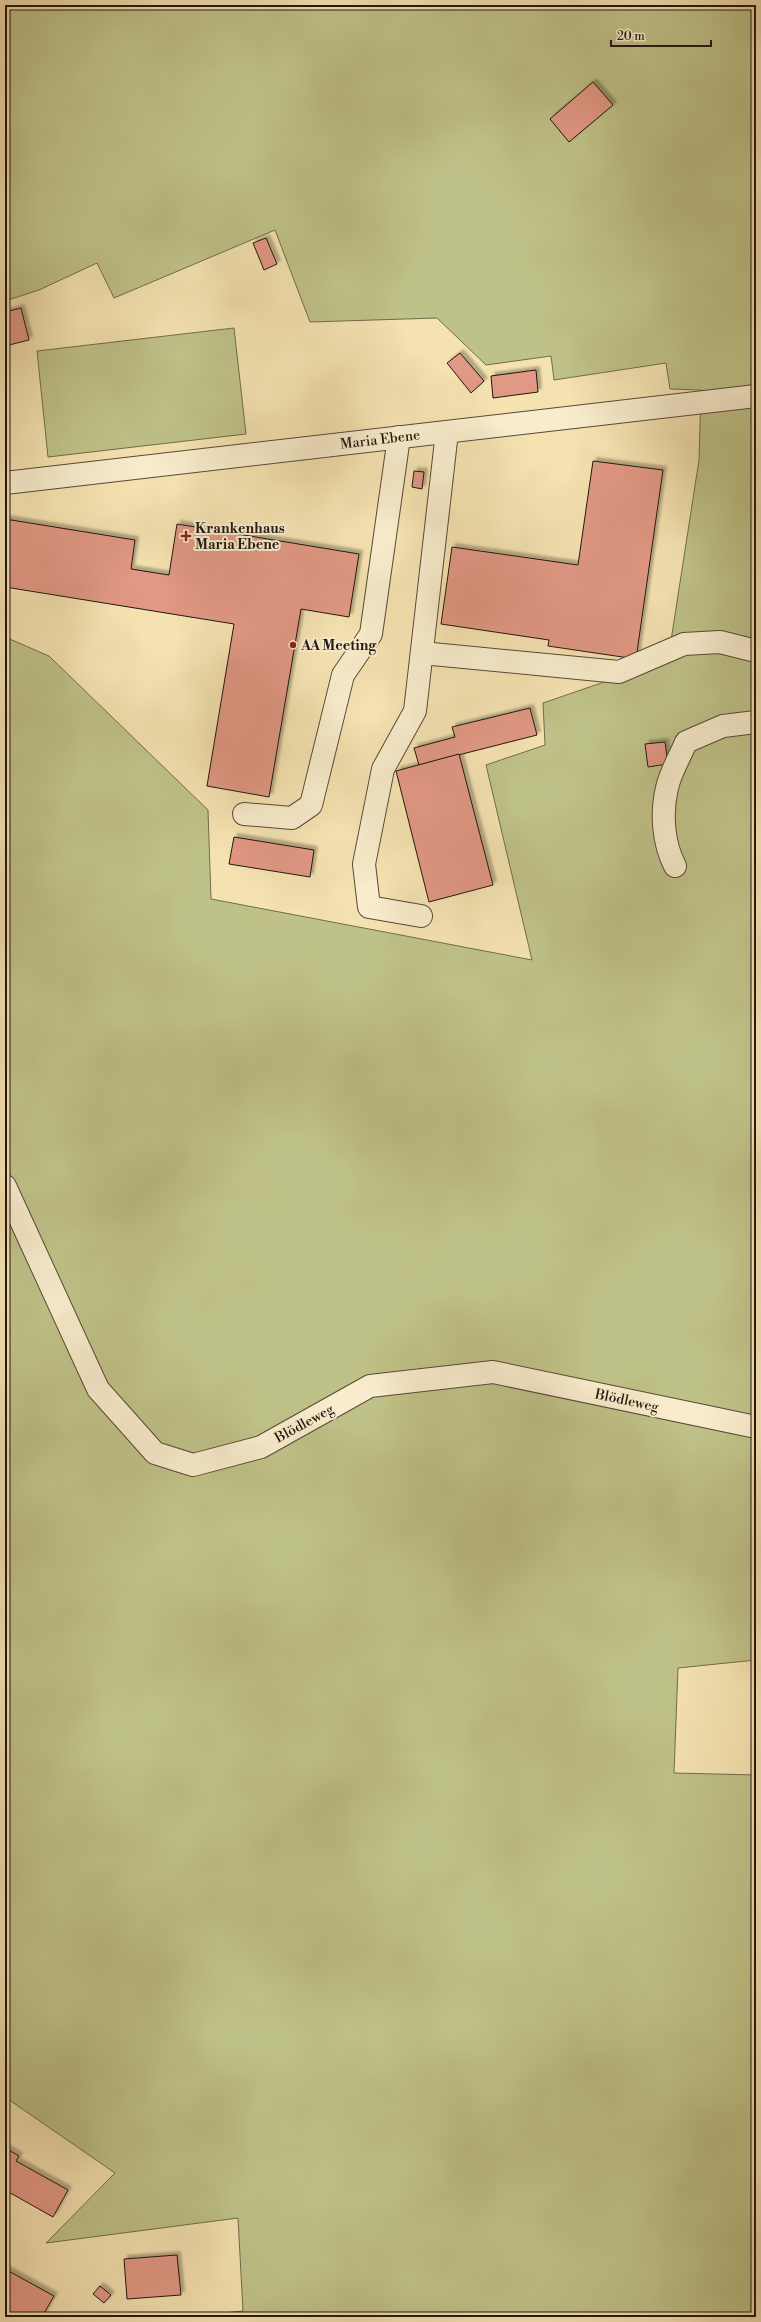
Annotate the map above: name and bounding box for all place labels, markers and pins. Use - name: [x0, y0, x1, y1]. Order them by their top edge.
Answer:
- place label: Krankenhaus Maria Ebene: [195, 520, 285, 554]
- marker: Krankenhaus Maria Ebene: [180, 530, 192, 542]
- place label: AA Meeting: [300, 637, 377, 655]
- marker: AA Meeting: [288, 640, 298, 650]

